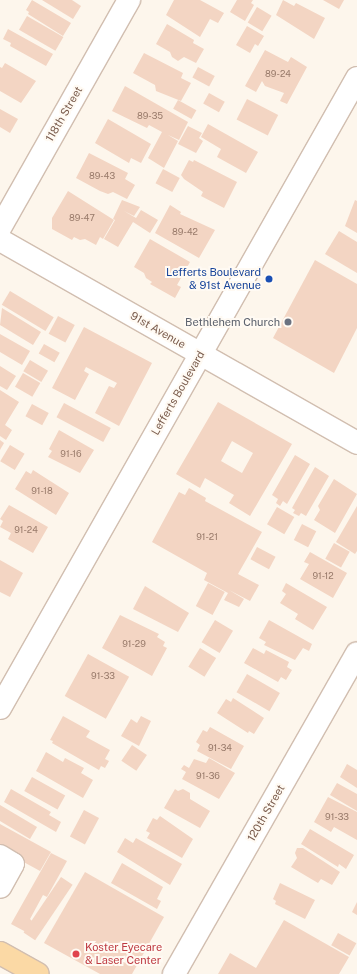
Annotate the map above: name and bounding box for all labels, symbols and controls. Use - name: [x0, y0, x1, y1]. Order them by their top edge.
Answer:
- house number: 89-24: [265, 69, 291, 79]
- street label: 118th Street: [43, 84, 85, 144]
- house number: 89-35: [137, 111, 163, 121]
- house number: 89-43: [89, 171, 115, 181]
- house number: 89-47: [69, 213, 95, 223]
- house number: 89-42: [172, 227, 198, 237]
- place label: Lefferts Boulevard & 91st Avenue: [166, 266, 261, 292]
- marker: Lefferts Boulevard & 91st Avenue: [264, 274, 274, 284]
- street label: 91st Avenue: [128, 309, 188, 351]
- place label: Bethlehem Church: [185, 315, 280, 329]
- marker: Bethlehem Church: [283, 317, 293, 327]
- street label: Lefferts Boulevard: [149, 349, 207, 437]
- house number: 91-16: [60, 449, 82, 459]
- house number: 91-18: [31, 486, 53, 496]
- house number: 91-24: [14, 525, 38, 535]
- house number: 91-21: [196, 532, 218, 542]
- house number: 91-12: [312, 571, 334, 581]
- house number: 91-29: [122, 639, 146, 649]
- house number: 91-33: [91, 671, 115, 681]
- house number: 91-34: [208, 743, 232, 753]
- house number: 91-36: [196, 771, 220, 781]
- street label: 120th Street: [244, 782, 288, 844]
- house number: 91-33: [325, 812, 349, 822]
- place label: Koster Eyecare & Laser Center: [85, 941, 162, 967]
- marker: Koster Eyecare & Laser Center: [70, 948, 82, 960]

